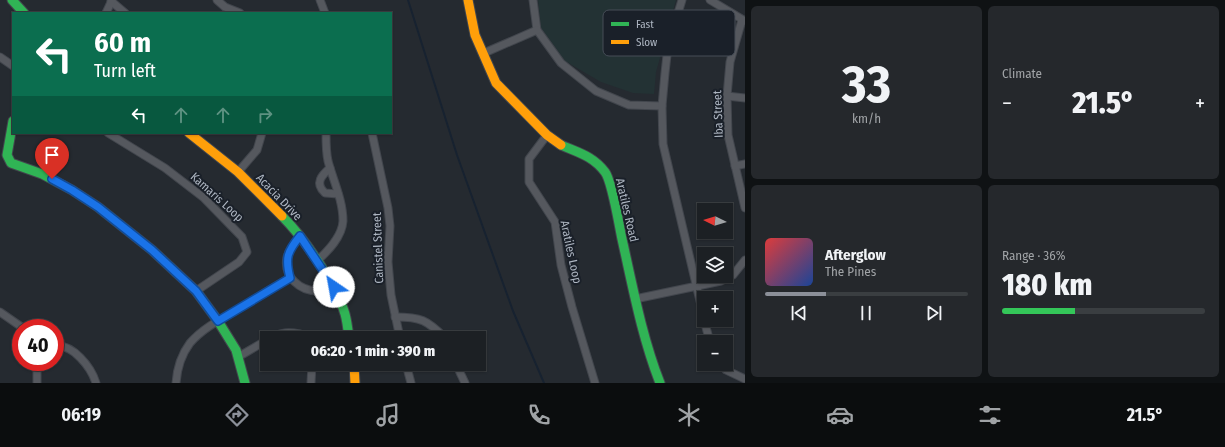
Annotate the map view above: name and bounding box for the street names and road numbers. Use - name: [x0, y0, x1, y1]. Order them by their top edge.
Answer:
- street label: Iba Street: [710, 90, 726, 138]
- street label: Kamaris Loop: [188, 170, 246, 224]
- street label: Acacia Drive: [253, 171, 305, 223]
- street label: Aratiles Road: [613, 177, 641, 243]
- street label: Canistel Street: [370, 212, 386, 284]
- street label: Aratiles Loop: [557, 219, 585, 285]

